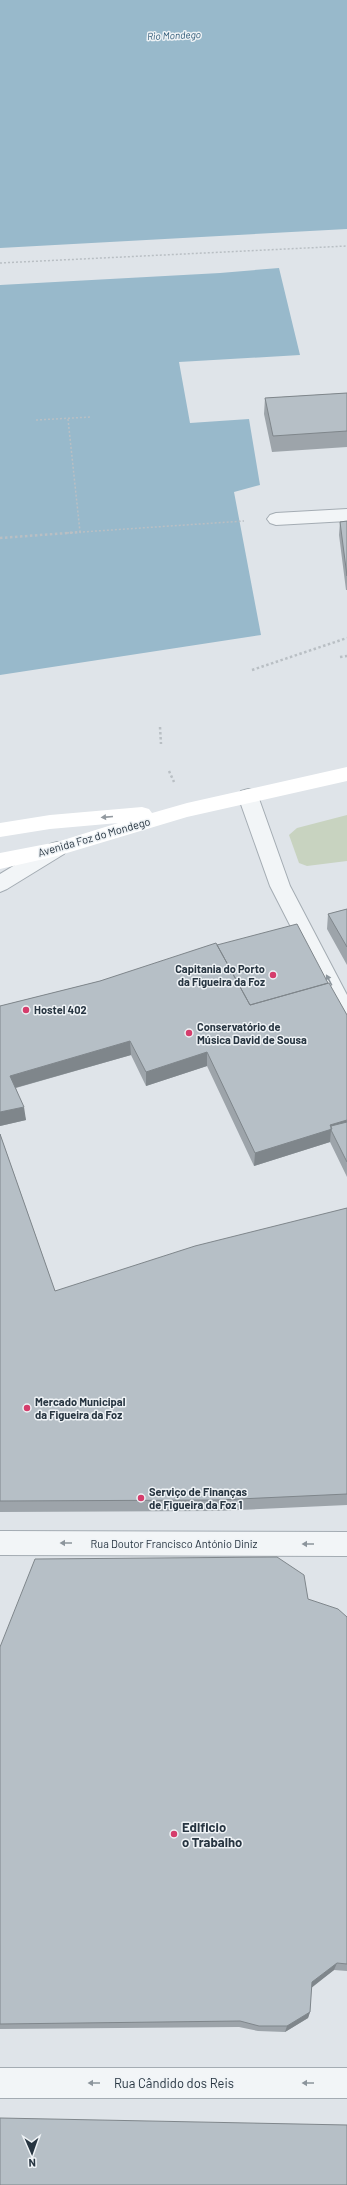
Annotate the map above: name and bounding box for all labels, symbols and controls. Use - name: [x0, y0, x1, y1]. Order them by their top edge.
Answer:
- water label: Rio Mondego: [147, 28, 201, 42]
- one-way arrow: [101, 813, 113, 820]
- street label: Avenida Foz do Mondego: [36, 814, 152, 859]
- place label: Capitania do Porto da Figueira da Foz: [175, 962, 265, 988]
- marker: Capitania do Porto da Figueira da Foz: [268, 970, 278, 980]
- one-way arrow: [326, 974, 332, 986]
- place label: Hostel 402: [34, 1003, 87, 1016]
- marker: Hostel 402: [21, 1005, 31, 1015]
- place label: Conservatório de Música David de Sousa: [197, 1020, 307, 1046]
- marker: Conservatório de Música David de Sousa: [184, 1028, 194, 1038]
- place label: Mercado Municipal da Figueira da Foz: [35, 1395, 126, 1421]
- marker: Mercado Municipal da Figueira da Foz: [22, 1403, 32, 1413]
- place label: Serviço de Finanças de Figueira da Foz 1: [149, 1485, 247, 1511]
- marker: Serviço de Finanças de Figueira da Foz 1: [136, 1493, 146, 1503]
- street label: Rua Doutor Francisco António Diniz: [91, 1537, 258, 1550]
- one-way arrow: [59, 1540, 72, 1546]
- one-way arrow: [301, 1541, 314, 1547]
- place label: Edificio o Trabalho: [182, 1819, 242, 1850]
- marker: Edificio o Trabalho: [169, 1829, 179, 1839]
- street label: Rua Cândido dos Reis: [114, 2075, 234, 2091]
- one-way arrow: [87, 2080, 100, 2086]
- one-way arrow: [301, 2080, 314, 2086]
- north arrow: [12, 2133, 52, 2173]
- text: N: [28, 2157, 36, 2170]

